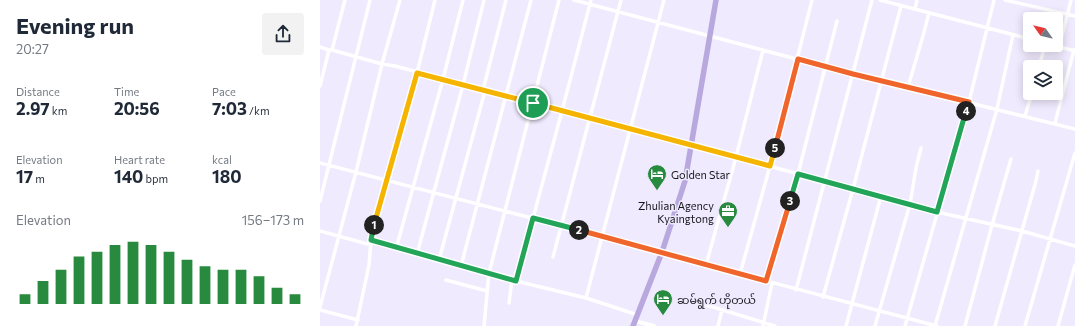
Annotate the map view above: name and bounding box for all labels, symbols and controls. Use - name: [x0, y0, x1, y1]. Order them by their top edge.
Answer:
- text: Evening run: [16, 12, 134, 39]
- north arrow: [1023, 12, 1063, 52]
- map controls: [1023, 12, 1063, 100]
- button: share: [262, 13, 304, 55]
- text: 20:27: [16, 41, 49, 57]
- button: layers: [1023, 60, 1063, 100]
- text: Distance: [16, 85, 60, 98]
- text: Time: [114, 85, 139, 98]
- text: Pace: [212, 85, 236, 98]
- pin: [516, 86, 550, 120]
- icon: arrive: [522, 92, 544, 114]
- text: 2.97: [16, 98, 50, 119]
- text: 20:56: [114, 98, 160, 119]
- text: 7:03: [212, 98, 247, 119]
- pin: 4: [956, 101, 976, 121]
- text: km: [50, 104, 67, 117]
- text: /km: [247, 104, 270, 117]
- text: 4: [963, 104, 969, 117]
- pin: 5: [765, 138, 785, 158]
- text: 5: [772, 141, 778, 154]
- text: Elevation: [16, 153, 62, 166]
- text: Heart rate: [114, 153, 165, 166]
- text: kcal: [212, 153, 232, 166]
- hotel icon: Golden Star: [646, 163, 668, 191]
- text: 17: [16, 166, 33, 187]
- text: 140: [114, 166, 143, 187]
- text: 180: [212, 166, 242, 187]
- place label: Golden Star: [671, 168, 731, 181]
- text: m: [33, 172, 45, 185]
- text: bpm: [143, 172, 168, 185]
- pin: 3: [780, 191, 800, 211]
- text: 3: [787, 194, 793, 207]
- place label: Zhulian Agency Kyaingtong: [638, 199, 714, 225]
- office icon: Zhulian Agency Kyaingtong: [717, 200, 739, 228]
- text: Elevation: [16, 212, 71, 228]
- text: 156–173 m: [242, 212, 304, 228]
- pin: 1: [364, 215, 384, 235]
- text: 1: [372, 218, 376, 231]
- pin: 2: [569, 220, 589, 240]
- text: 2: [576, 223, 582, 236]
- hotel icon: ဆမ်ရွက် ဟိုတယ်: [652, 288, 674, 316]
- place label: ဆမ်ရွက် ဟိုတယ်: [677, 293, 756, 309]

